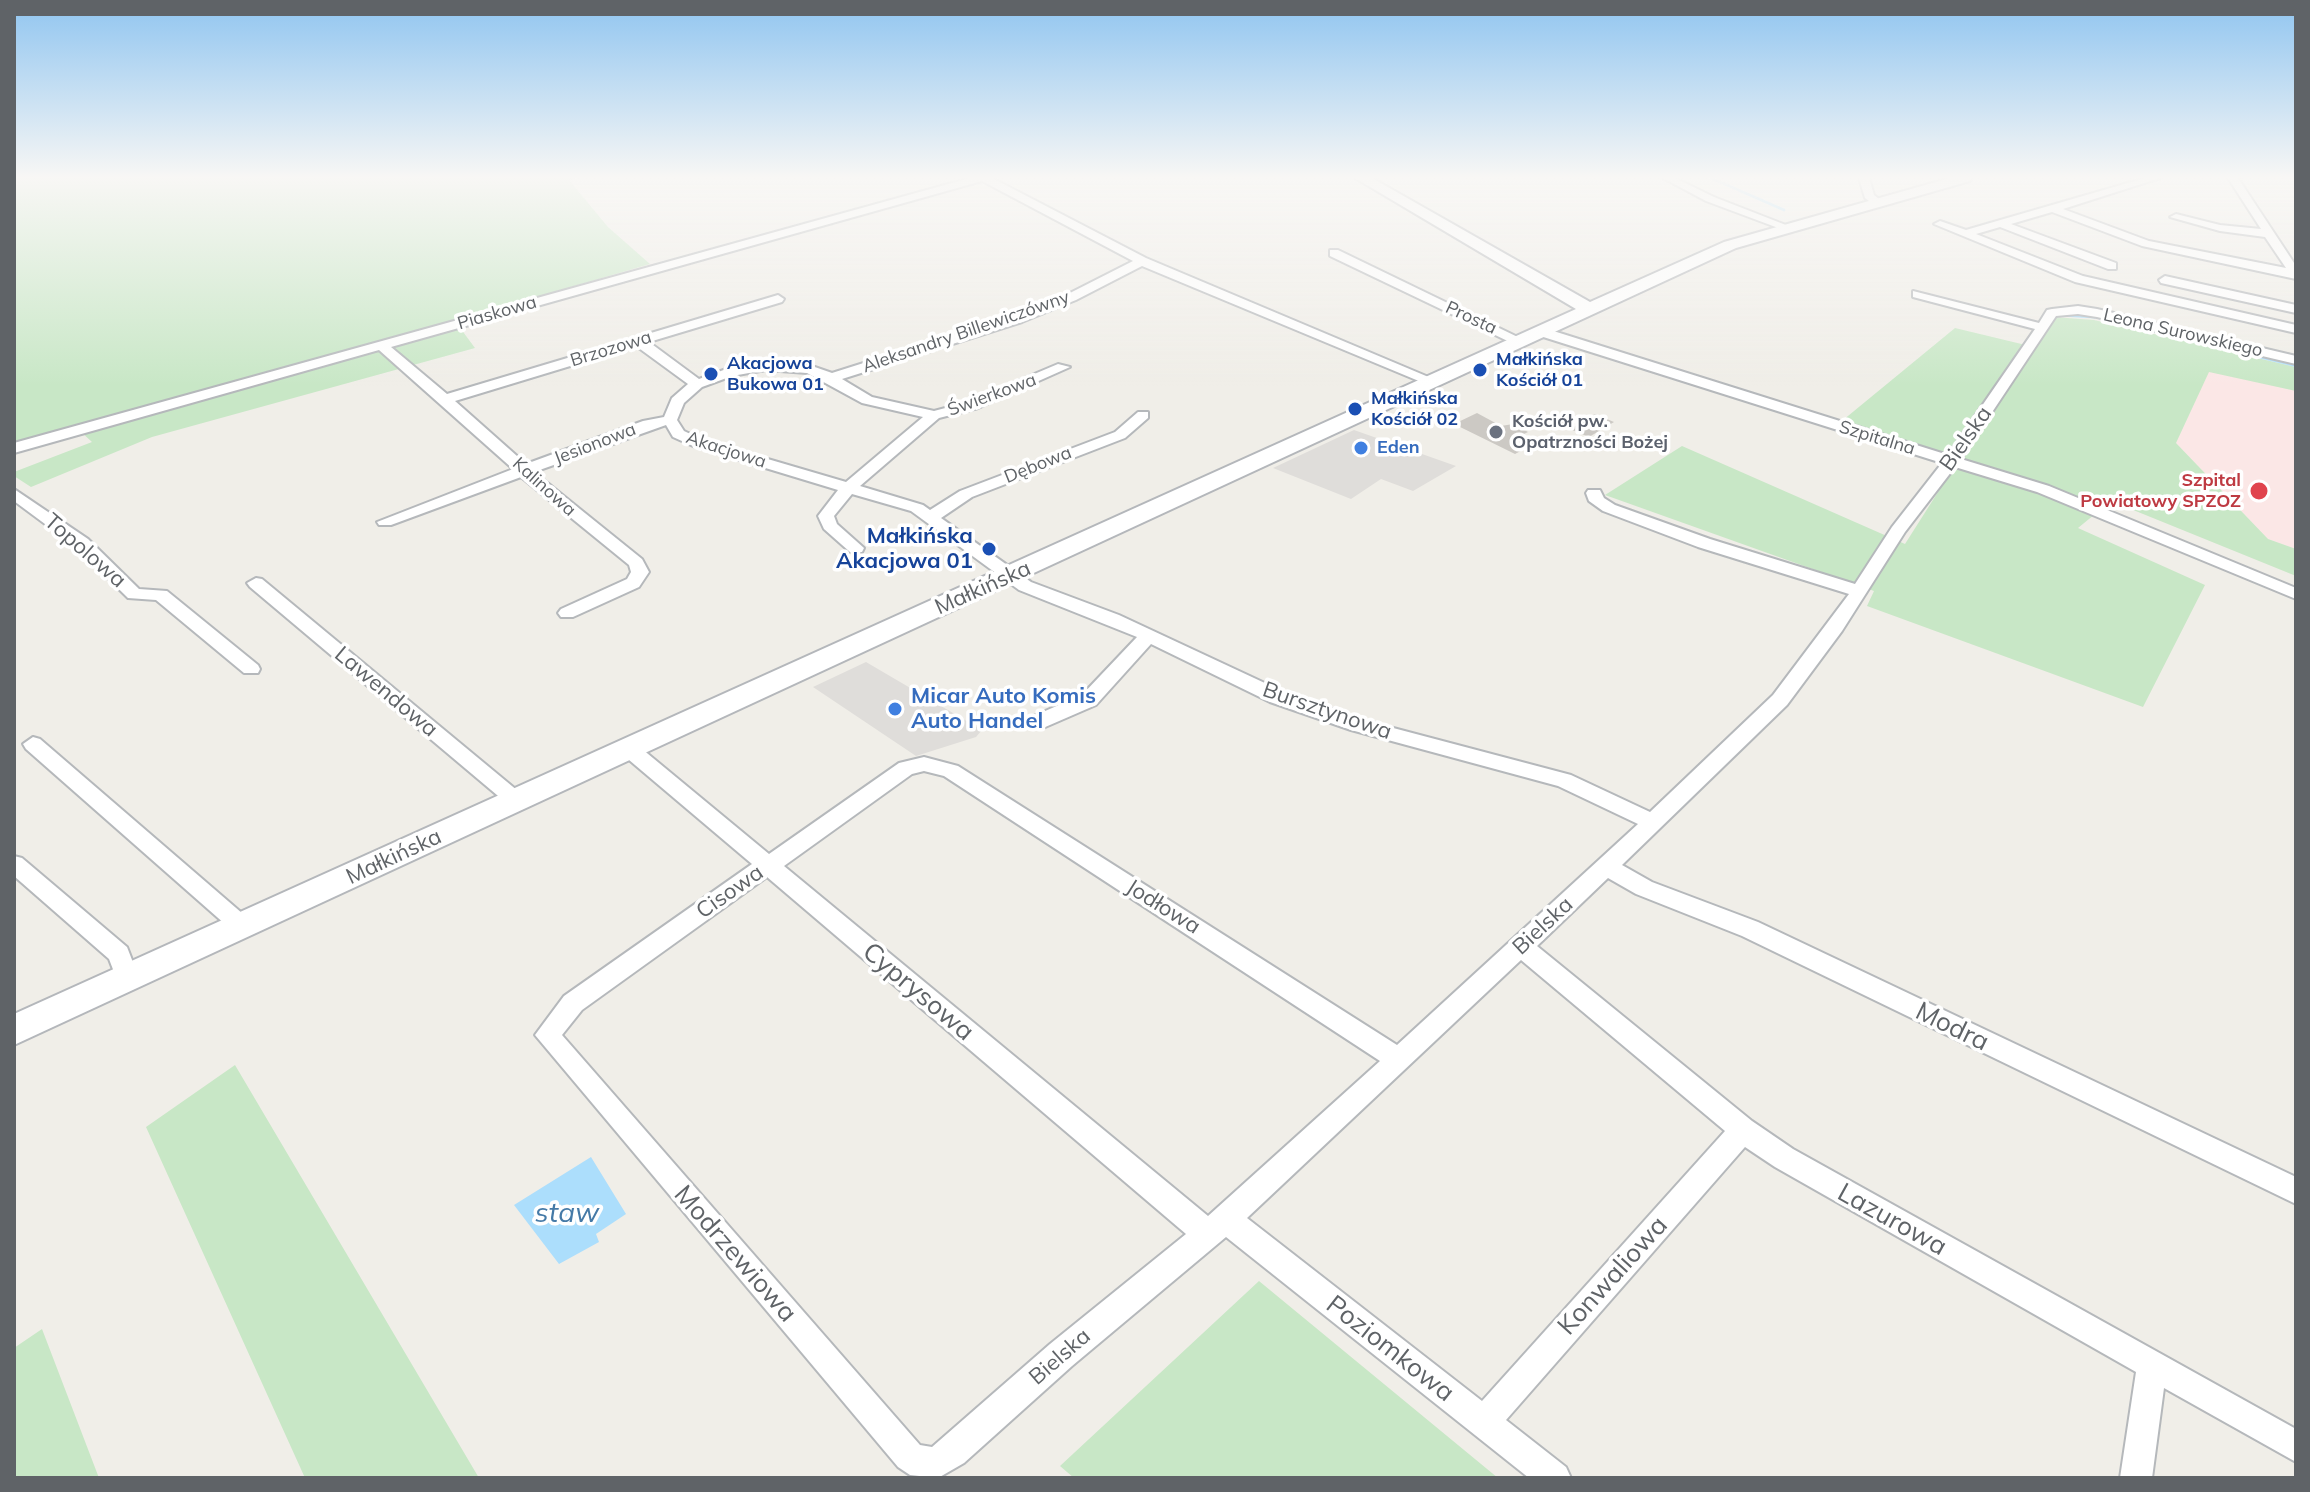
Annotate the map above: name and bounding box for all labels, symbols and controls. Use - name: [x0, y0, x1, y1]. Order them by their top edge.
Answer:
- street label: Aleksandry Billewiczówny: [860, 286, 1072, 378]
- street label: Piaskowa: [455, 291, 539, 335]
- street label: Prosta: [1442, 297, 1500, 339]
- street label: Leona Surowskiego: [2101, 304, 2265, 362]
- street label: Brzozowa: [568, 326, 654, 372]
- place label: Małkińska Kościół 01: [1496, 349, 1583, 392]
- place label: Akacjowa Bukowa 01: [727, 353, 824, 396]
- marker: Małkińska Kościół 01: [1471, 361, 1489, 379]
- marker: Akacjowa Bukowa 01: [702, 365, 720, 383]
- street label: Świerkowa: [945, 369, 1039, 421]
- place label: Małkińska Kościół 02: [1371, 388, 1458, 430]
- marker: Małkińska Kościół 02: [1346, 400, 1364, 418]
- street label: Bielska: [1934, 402, 1998, 476]
- place label: Kościół pw. Opatrzności Bożej: [1512, 411, 1668, 454]
- street label: Szpitalna: [1836, 416, 1918, 460]
- street label: Jesionowa: [551, 418, 639, 470]
- marker: Kościół pw. Opatrzności Bożej: [1487, 423, 1505, 441]
- street label: Akacjowa: [683, 427, 769, 473]
- place label: Eden: [1377, 437, 1420, 459]
- marker: Eden: [1352, 439, 1370, 457]
- street label: Dębowa: [1001, 442, 1075, 488]
- street label: Kalinowa: [508, 453, 580, 521]
- place label: Szpital Powiatowy SPZOZ: [2080, 470, 2241, 512]
- marker: Szpital Powiatowy SPZOZ: [2248, 480, 2270, 502]
- street label: Topolowa: [39, 508, 131, 594]
- place label: Małkińska Akacjowa 01: [836, 523, 973, 574]
- marker: Małkińska Akacjowa 01: [980, 540, 998, 558]
- street label: Małkińska: [931, 555, 1035, 621]
- street label: Lawendowa: [329, 641, 443, 743]
- street label: Bursztynowa: [1259, 677, 1395, 745]
- place label: Micar Auto Komis Auto Handel: [911, 683, 1096, 734]
- marker: Micar Auto Komis Auto Handel: [886, 700, 904, 718]
- street label: Małkińska: [342, 823, 446, 891]
- street label: Cisowa: [691, 859, 769, 925]
- street label: Jodłowa: [1121, 874, 1205, 940]
- street label: Bielska: [1507, 892, 1579, 960]
- street label: Cyprysowa: [856, 936, 980, 1048]
- street label: Modra: [1910, 996, 1994, 1058]
- street label: Lazurowa: [1832, 1177, 1952, 1263]
- street label: Modrzewiowa: [667, 1179, 803, 1329]
- water label: staw: [535, 1197, 599, 1231]
- street label: Konwaliowa: [1552, 1210, 1674, 1342]
- street label: Poziomkowa: [1320, 1289, 1460, 1409]
- street label: Bielska: [1024, 1323, 1096, 1391]

